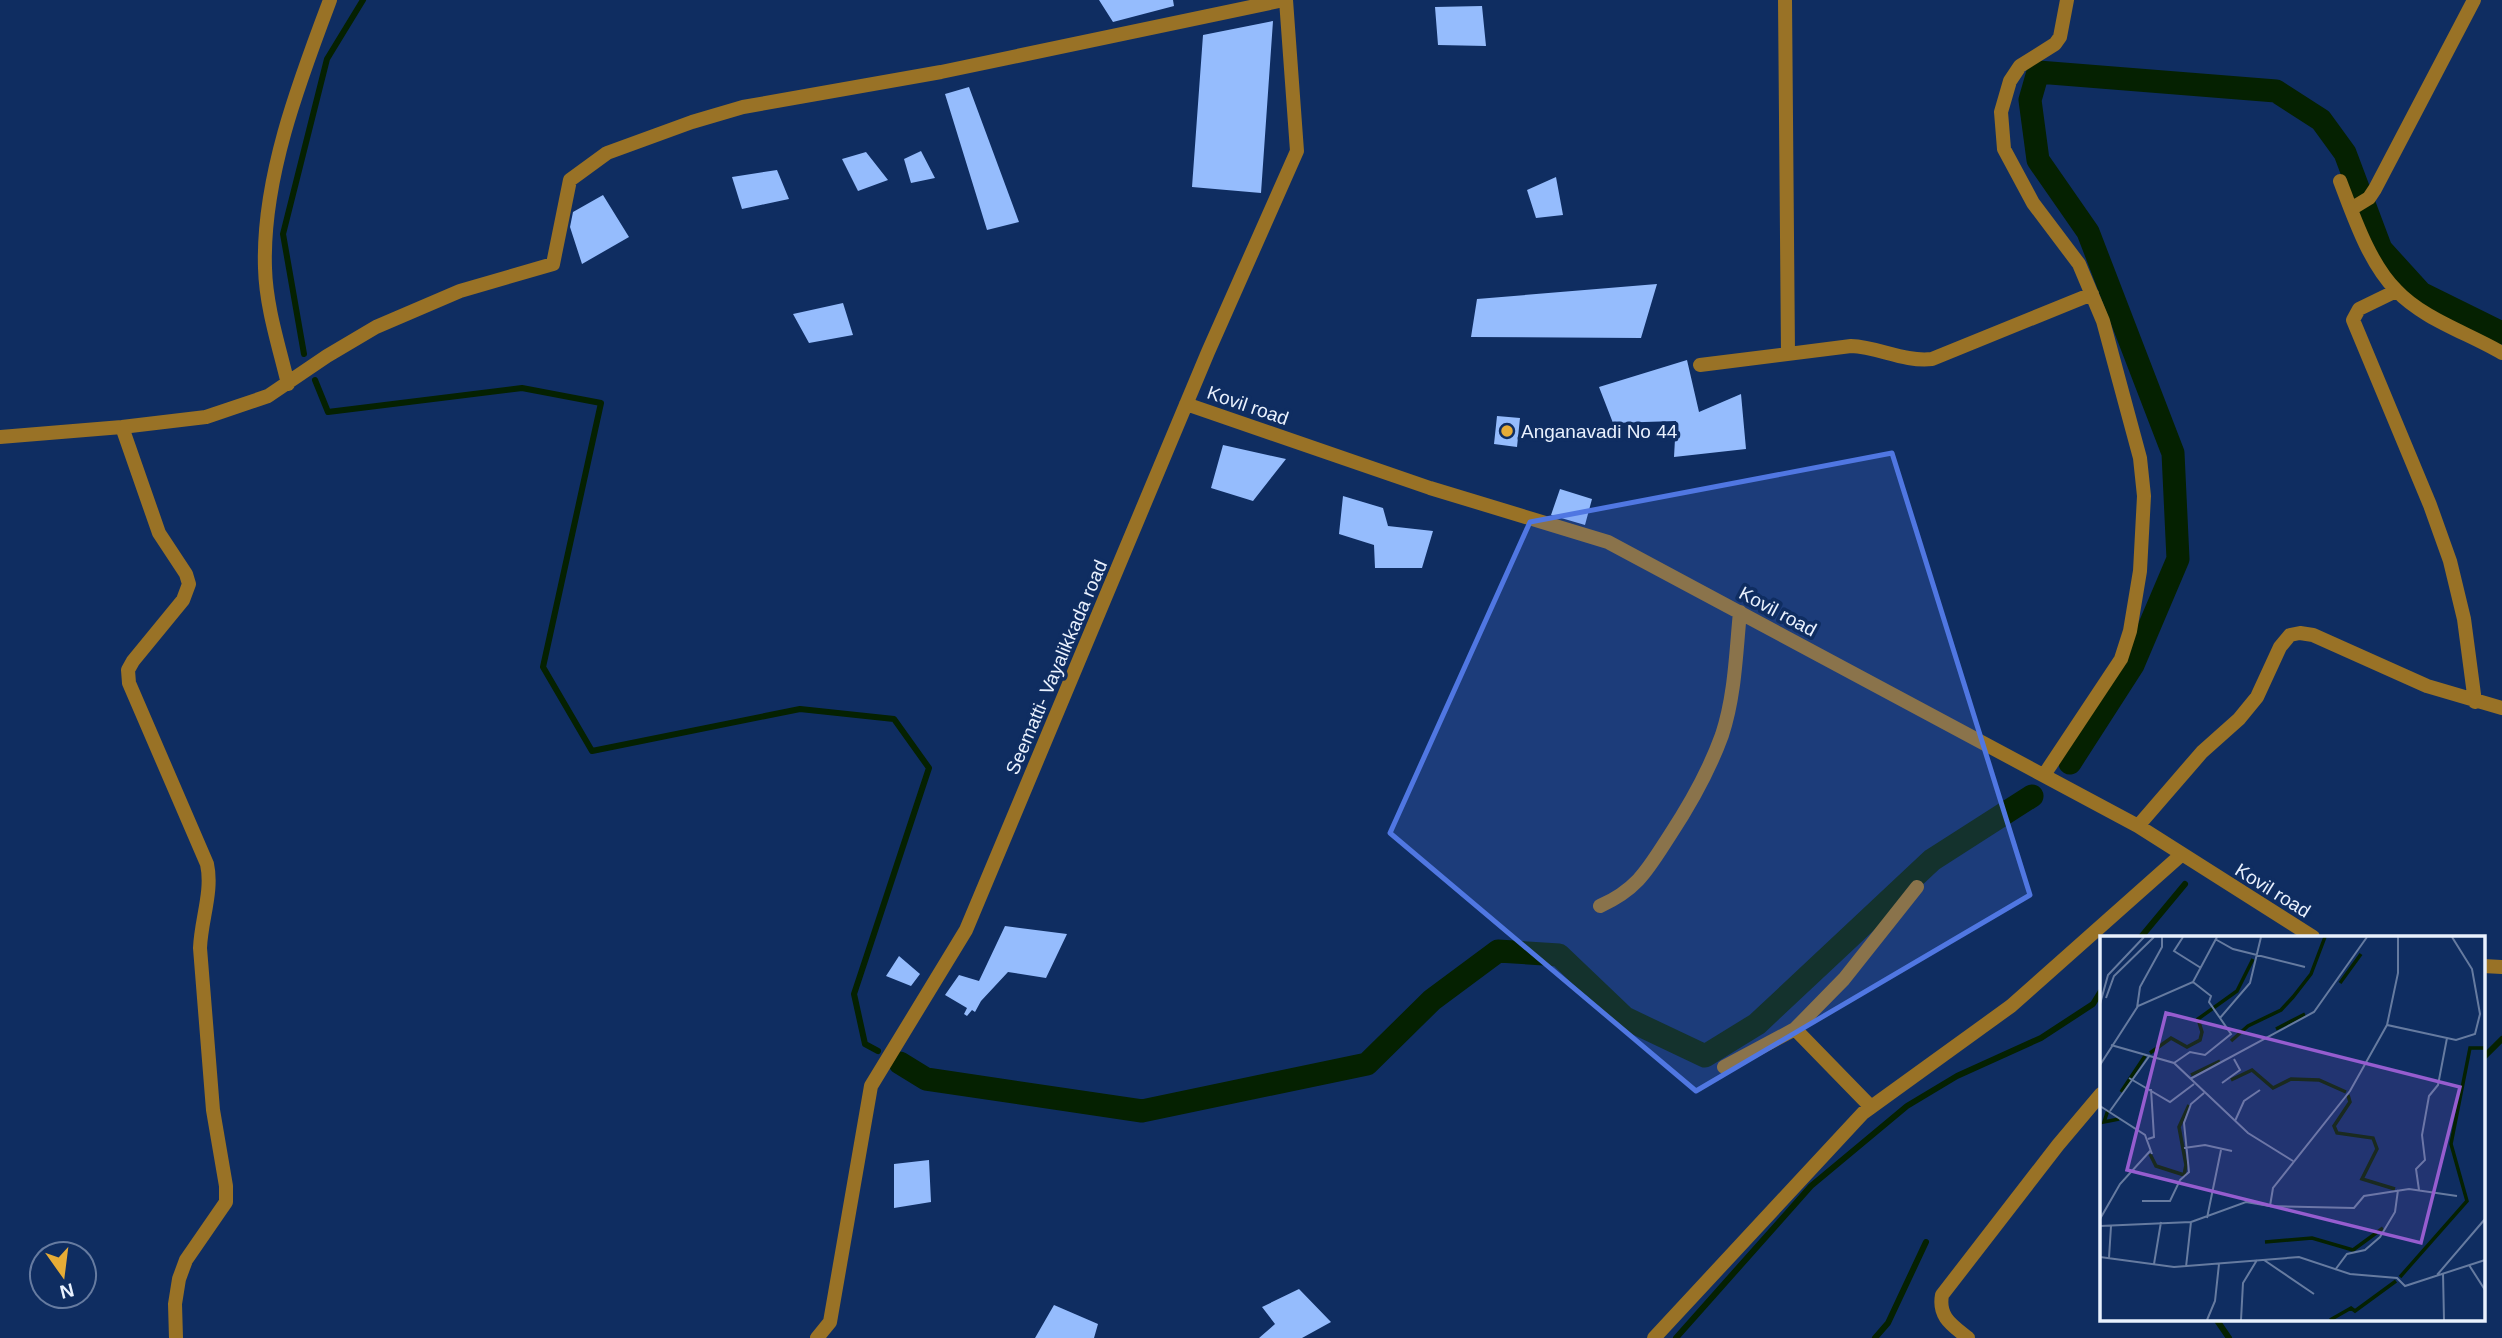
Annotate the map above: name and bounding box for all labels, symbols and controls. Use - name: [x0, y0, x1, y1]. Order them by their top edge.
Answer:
- street label: Kovil road: [1204, 382, 1291, 429]
- place label: Anganavadi No 44: [1521, 421, 1678, 442]
- marker: Anganavadi No 44: [1499, 423, 1515, 439]
- street label: Seematti- Vayalikkada road: [1002, 557, 1111, 778]
- street label: Kovil road: [1736, 582, 1820, 641]
- street label: Kovil road: [2231, 859, 2314, 922]
- inset map: [2100, 936, 2484, 1320]
- north arrow: [28, 1240, 98, 1310]
- text: N: [58, 1279, 76, 1303]

